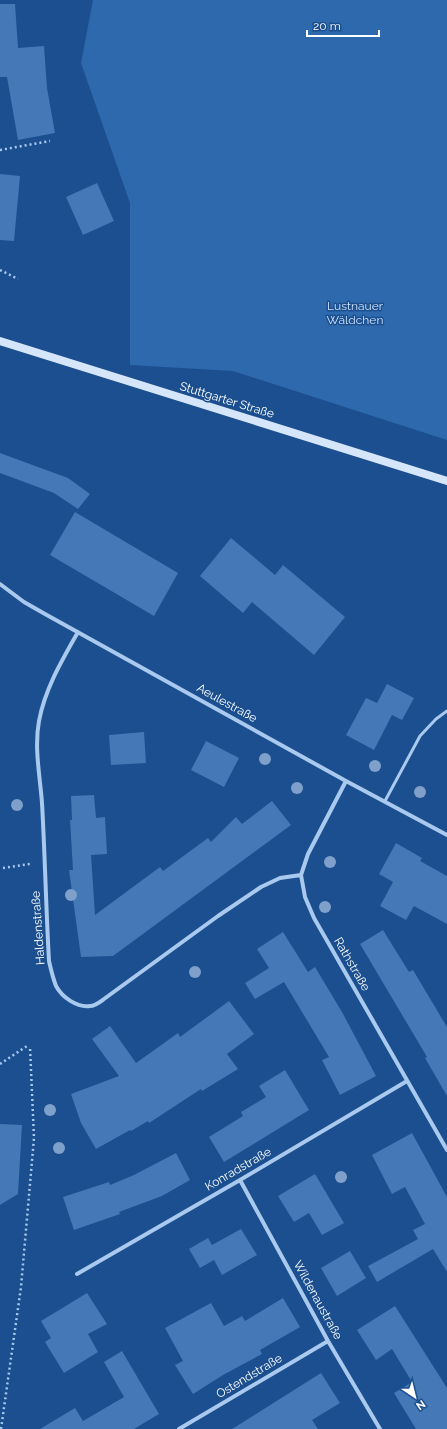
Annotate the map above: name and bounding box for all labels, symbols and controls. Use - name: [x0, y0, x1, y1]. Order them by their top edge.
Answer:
- scale bar: [307, 12, 379, 38]
- text: 20 m: [313, 19, 341, 33]
- park label: Lustnauer Wäldchen: [327, 299, 384, 327]
- street label: Stuttgarter Straße: [178, 379, 276, 421]
- street label: Aeulestraße: [194, 681, 260, 725]
- street label: Haldenstraße: [28, 890, 48, 966]
- street label: Rathstraße: [331, 935, 373, 993]
- street label: Konradstraße: [203, 1144, 273, 1194]
- street label: Wildenaustraße: [291, 1258, 345, 1342]
- street label: Ostendstraße: [213, 1351, 285, 1401]
- north arrow: [395, 1377, 435, 1417]
- text: N: [413, 1397, 428, 1413]

